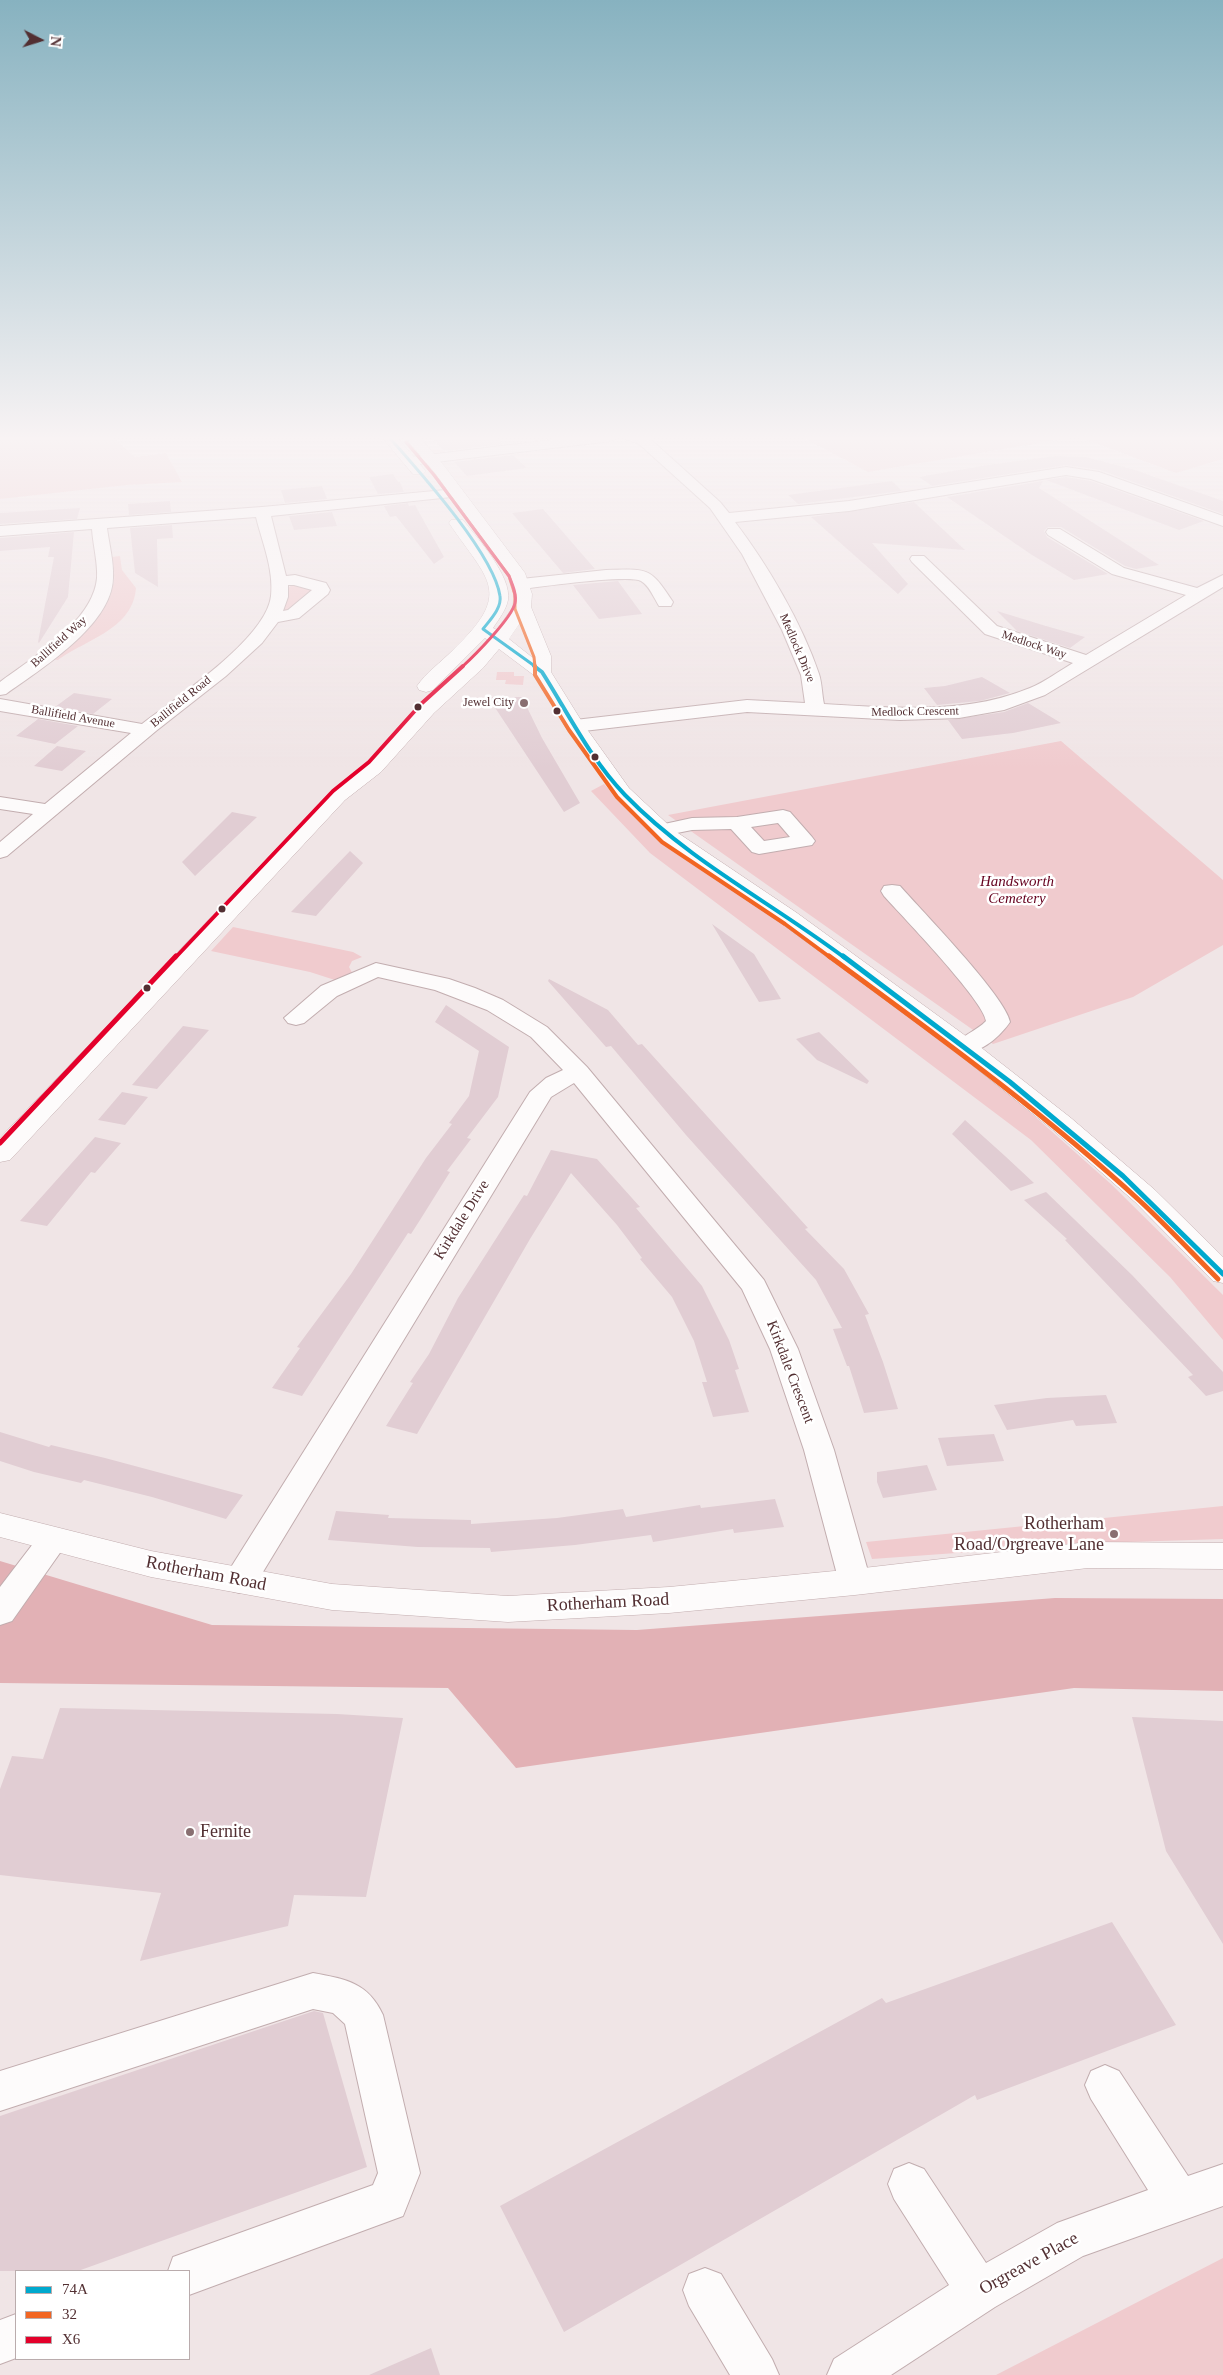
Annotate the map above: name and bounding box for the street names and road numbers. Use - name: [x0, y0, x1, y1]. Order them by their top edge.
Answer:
- street label: Medlock Drive: [776, 612, 818, 684]
- street label: Ballifield Way: [28, 613, 90, 671]
- street label: Medlock Way: [1000, 628, 1068, 662]
- street label: Ballifield Road: [148, 673, 214, 731]
- street label: Ballifield Avenue: [30, 703, 116, 731]
- street label: Medlock Crescent: [871, 704, 959, 720]
- street label: Kirkdale Drive: [430, 1177, 494, 1263]
- street label: Kirkdale Crescent: [762, 1318, 818, 1426]
- street label: Rotherham Road: [144, 1552, 268, 1596]
- street label: Rotherham Road: [546, 1589, 670, 1617]
- street label: Orgreave Place: [976, 2228, 1082, 2300]

